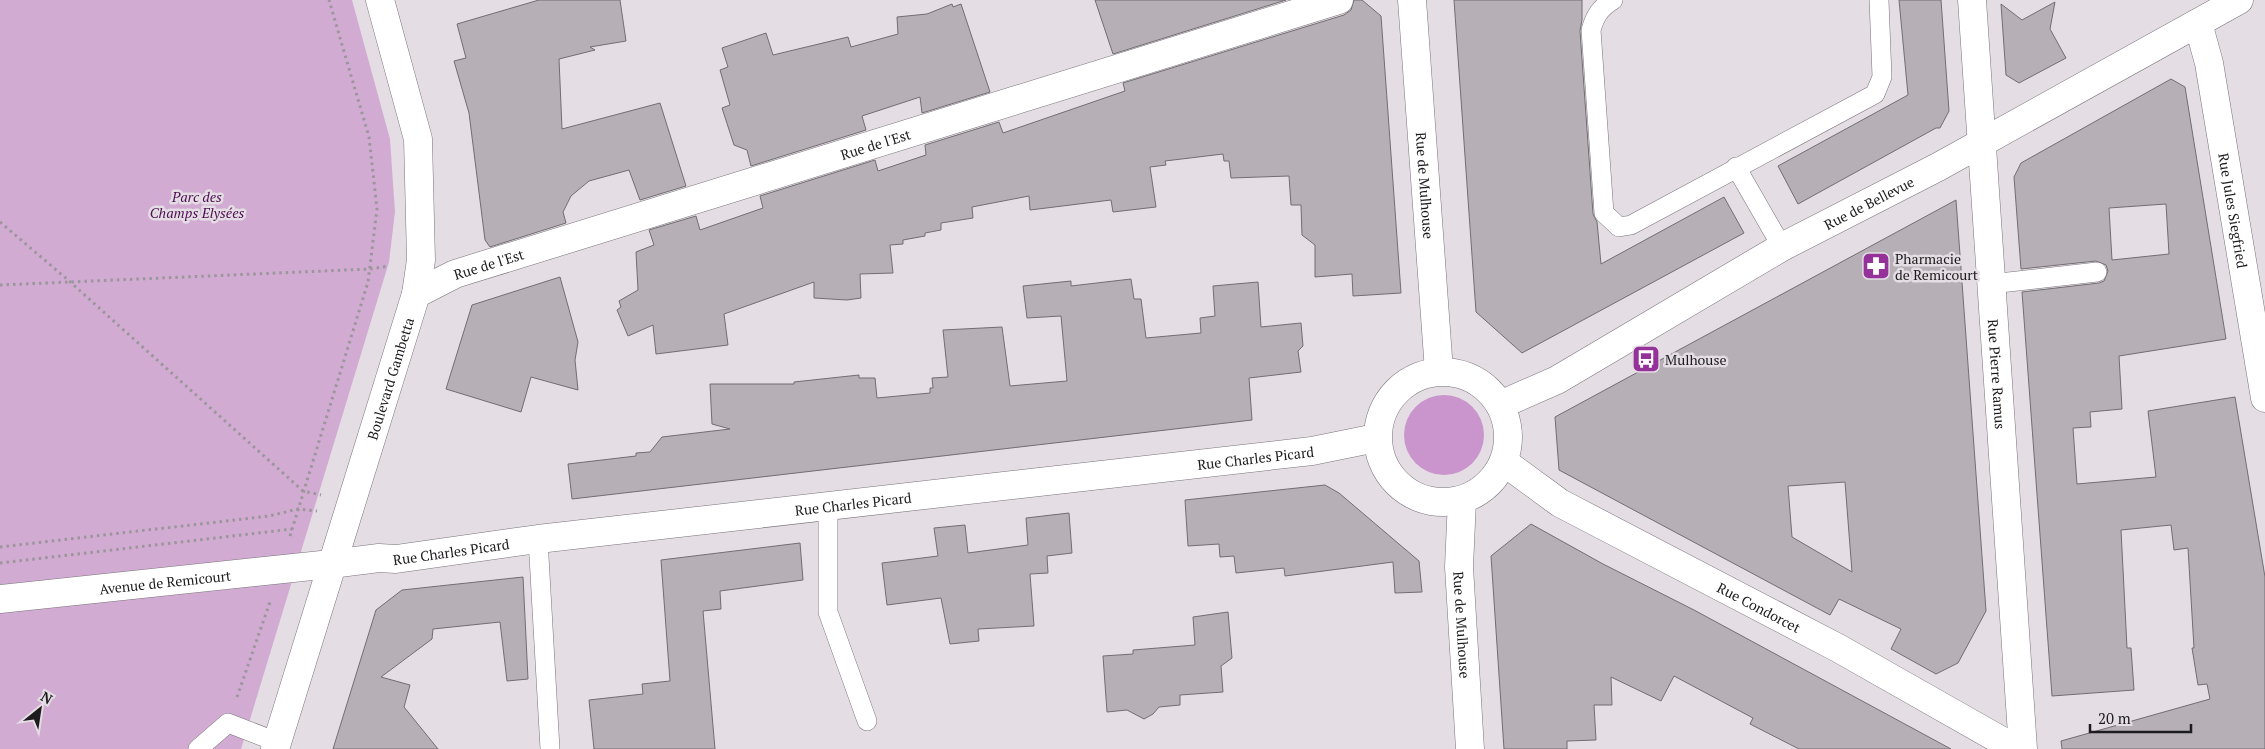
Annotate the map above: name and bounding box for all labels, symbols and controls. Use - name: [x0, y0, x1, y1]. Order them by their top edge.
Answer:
- street label: Rue de l'Est: [838, 124, 914, 163]
- street label: Rue de Mulhouse: [1412, 131, 1439, 240]
- street label: Rue Jules Siegfried: [2215, 152, 2253, 270]
- street label: Rue de Bellevue: [1820, 172, 1917, 234]
- park label: Parc des Champs Elysées: [150, 187, 244, 222]
- street label: Rue de l'Est: [451, 244, 527, 283]
- place label: Pharmacie de Remicourt: [1895, 249, 1979, 284]
- pharmacy icon: Pharmacie de Remicourt: [1861, 251, 1891, 281]
- street label: Boulevard Gambetta: [362, 315, 418, 442]
- street label: Rue Pierre Ramus: [1984, 318, 2011, 430]
- bus stop icon: Mulhouse: [1631, 344, 1661, 374]
- place label: Mulhouse: [1665, 350, 1727, 369]
- street label: Rue Charles Picard: [1196, 441, 1315, 473]
- street label: Rue Charles Picard: [794, 487, 913, 519]
- street label: Rue Charles Picard: [392, 534, 511, 569]
- street label: Avenue de Remicourt: [98, 565, 233, 598]
- street label: Rue de Mulhouse: [1450, 571, 1475, 679]
- street label: Rue Condorcet: [1714, 577, 1805, 637]
- north arrow: [15, 684, 65, 734]
- text: N: [37, 686, 56, 708]
- scale bar: [2090, 702, 2191, 734]
- text: 20 m: [2098, 708, 2131, 728]

